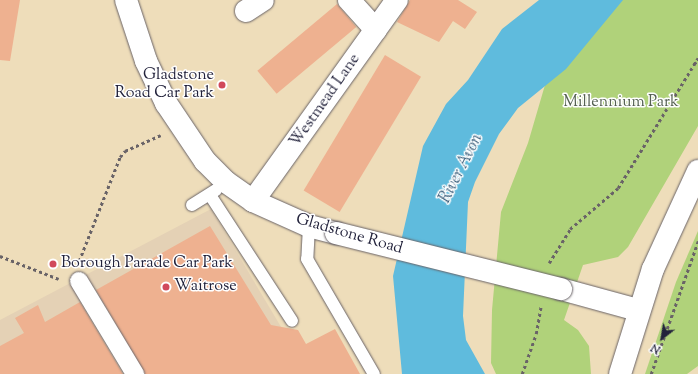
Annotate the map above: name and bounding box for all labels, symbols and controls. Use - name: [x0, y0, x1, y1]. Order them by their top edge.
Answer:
- street label: Westmead Lane: [287, 51, 365, 151]
- place label: Gladstone Road Car Park: [115, 66, 214, 104]
- marker: Gladstone Road Car Park: [217, 80, 227, 90]
- park label: Millennium Park: [563, 93, 679, 113]
- water label: River Avon: [436, 131, 488, 207]
- street label: Gladstone Road: [293, 211, 405, 259]
- place label: Borough Parade Car Park: [61, 254, 233, 274]
- marker: Borough Parade Car Park: [48, 259, 58, 269]
- place label: Waitrose: [174, 277, 237, 297]
- marker: Waitrose: [161, 282, 171, 292]
- north arrow: [642, 318, 682, 358]
- text: N: [648, 339, 664, 357]

